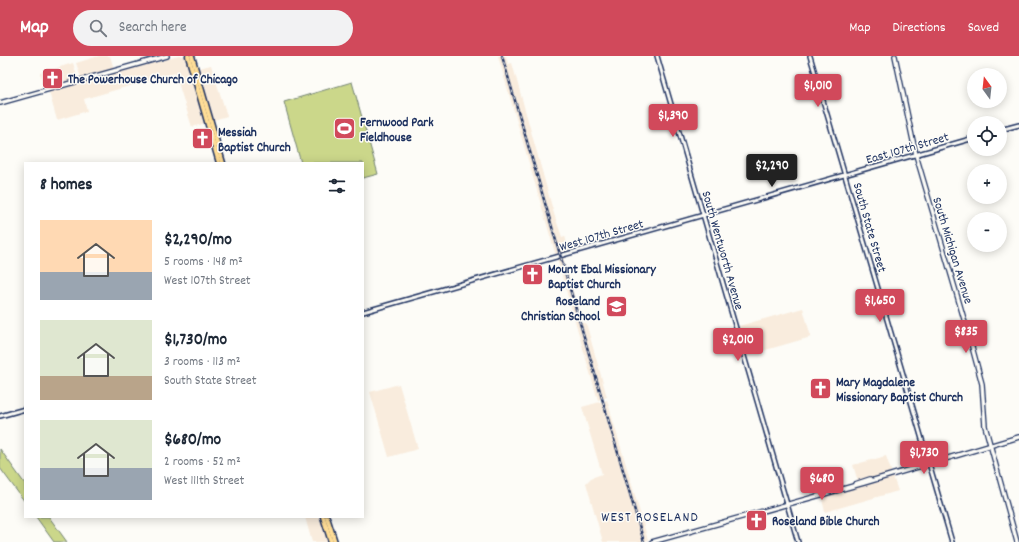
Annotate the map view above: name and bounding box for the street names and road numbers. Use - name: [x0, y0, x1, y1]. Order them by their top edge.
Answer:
- street label: East 107th Street: [864, 128, 952, 170]
- street label: South State Street: [847, 181, 891, 275]
- street label: South Wentworth Avenue: [695, 189, 748, 313]
- street label: South Michigan Avenue: [926, 195, 977, 307]
- street label: West 107th Street: [557, 215, 646, 257]

